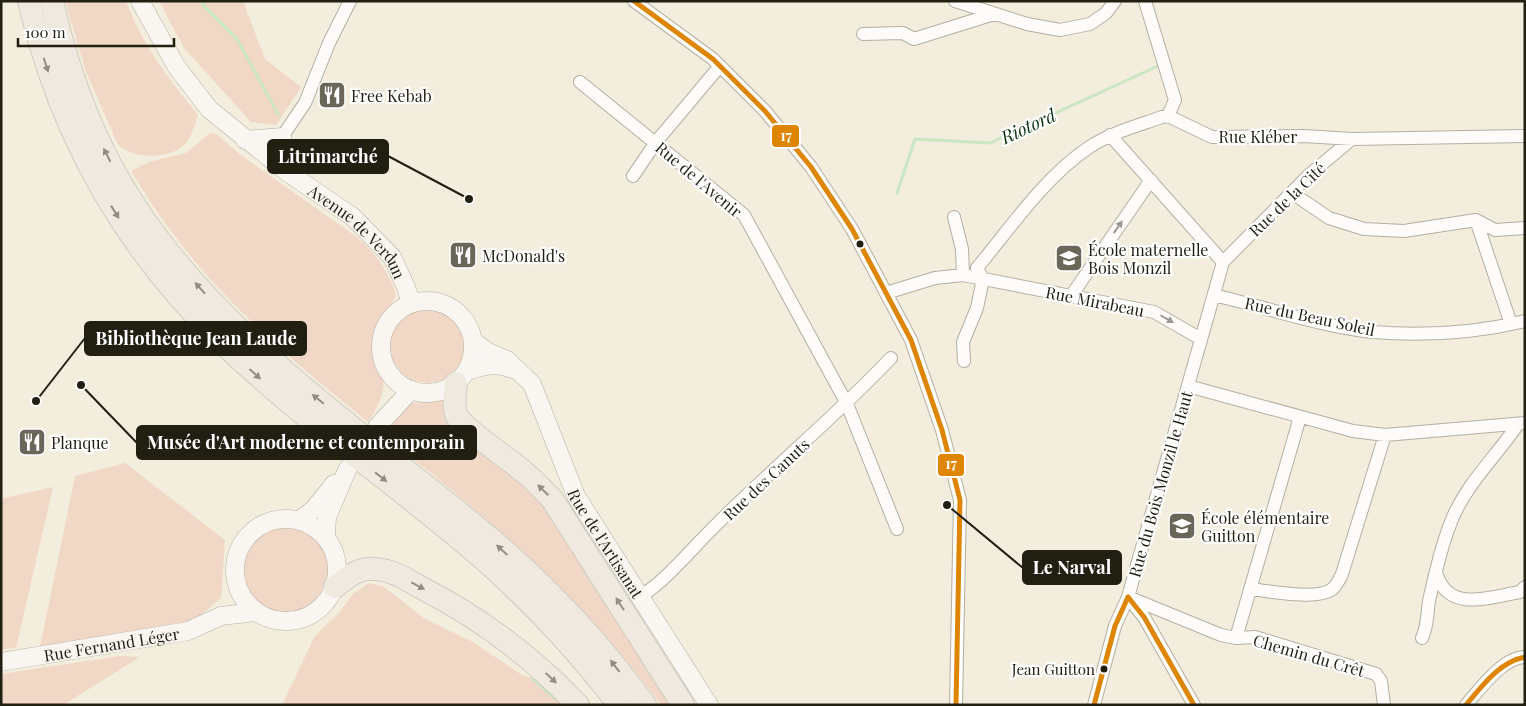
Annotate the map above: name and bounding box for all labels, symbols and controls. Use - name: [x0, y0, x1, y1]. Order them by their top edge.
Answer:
- scale bar: [18, 15, 174, 47]
- text: 100 m: [25, 22, 66, 42]
- one-way arrow: [43, 58, 50, 73]
- restaurant icon: Free Kebab: [317, 80, 347, 110]
- place label: Free Kebab: [351, 85, 432, 106]
- water label: Riotord: [996, 102, 1061, 150]
- line badge: 17: [771, 124, 800, 148]
- text: 17: [780, 126, 792, 145]
- street label: Rue Kléber: [1219, 126, 1297, 147]
- street label: Rue de l'Avenir: [651, 137, 747, 221]
- callout: Litrimarché: [268, 140, 388, 173]
- text: Litrimarché: [278, 144, 378, 168]
- one-way arrow: [103, 148, 111, 163]
- street label: Rue de la Cité: [1244, 157, 1330, 241]
- street label: Avenue de Verdun: [304, 179, 411, 282]
- one-way arrow: [110, 205, 119, 219]
- one-way arrow: [1113, 221, 1123, 234]
- unlabelled marker: [855, 239, 865, 249]
- place label: École maternelle Bois Monzil: [1088, 239, 1208, 278]
- restaurant icon: McDonald's: [448, 240, 478, 270]
- school or university icon: École maternelle Bois Monzil: [1054, 243, 1084, 273]
- place label: McDonald's: [482, 245, 565, 266]
- street label: Rue Mirabeau: [1044, 281, 1146, 321]
- one-way arrow: [194, 282, 206, 294]
- street label: Rue du Beau Soleil: [1243, 292, 1377, 340]
- one-way arrow: [1159, 315, 1174, 323]
- callout: Bibliothèque Jean Laude: [85, 322, 306, 355]
- text: Bibliothèque Jean Laude: [95, 326, 297, 350]
- one-way arrow: [249, 368, 261, 380]
- street label: Rue du Bois Monzil le Haut: [1123, 388, 1197, 580]
- one-way arrow: [312, 393, 325, 404]
- callout: Musée d'Art moderne et contemporain: [137, 426, 476, 459]
- restaurant icon: Planque: [17, 427, 47, 457]
- text: Musée d'Art moderne et contemporain: [147, 430, 465, 454]
- place label: Planque: [51, 432, 109, 453]
- street label: Rue des Canuts: [718, 433, 814, 525]
- line badge: 17: [937, 453, 965, 477]
- text: 17: [945, 454, 957, 473]
- one-way arrow: [374, 471, 387, 482]
- one-way arrow: [537, 484, 549, 496]
- street label: Rue de l'Artisanat: [564, 486, 649, 602]
- place label: École élémentaire Guitton: [1201, 507, 1329, 546]
- school or university icon: École élémentaire Guitton: [1167, 511, 1197, 541]
- one-way arrow: [496, 544, 508, 556]
- callout: Le Narval: [1023, 551, 1121, 584]
- text: Le Narval: [1033, 555, 1112, 579]
- one-way arrow: [411, 582, 425, 590]
- one-way arrow: [615, 598, 625, 611]
- street label: Rue Fernand Léger: [42, 622, 181, 665]
- street label: Chemin du Crêt: [1251, 629, 1368, 681]
- place label: Jean Guitton: [1011, 659, 1095, 679]
- one-way arrow: [609, 660, 620, 673]
- marker: Jean Guitton: [1099, 664, 1109, 674]
- one-way arrow: [545, 672, 557, 684]

